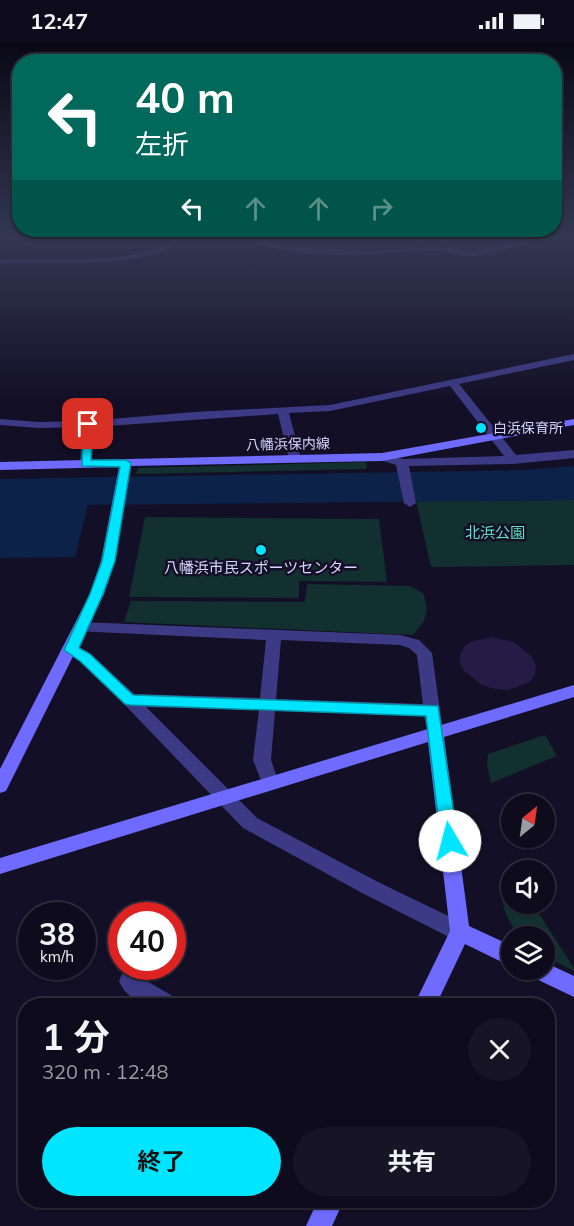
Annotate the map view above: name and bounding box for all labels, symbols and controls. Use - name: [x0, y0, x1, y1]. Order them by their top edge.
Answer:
- text: 12:47: [30, 7, 88, 35]
- text: 40 m: [135, 71, 235, 124]
- icon: left: [36, 78, 114, 156]
- text: 左折: [135, 127, 189, 161]
- icon: left: [176, 192, 209, 225]
- icon: ahead: [239, 192, 272, 225]
- icon: ahead: [302, 192, 335, 225]
- icon: right: [365, 192, 398, 225]
- pin: [62, 398, 113, 449]
- icon: arrive: [71, 407, 104, 440]
- place label: 白浜保育所: [493, 419, 563, 437]
- marker: 白浜保育所: [474, 421, 488, 435]
- street label: 八幡浜保内線: [246, 434, 330, 454]
- park label: 北浜公園: [465, 523, 525, 542]
- marker: 八幡浜市民スポーツセンター: [254, 543, 268, 557]
- place label: 八幡浜市民スポーツセンター: [164, 558, 358, 577]
- north arrow: [501, 794, 555, 848]
- map controls: [501, 794, 555, 980]
- position arrow: [418, 809, 482, 873]
- button: sound: [501, 860, 555, 914]
- speed limit sign: 40: [108, 902, 186, 980]
- text: 38: [39, 915, 75, 953]
- button: layers: [501, 926, 555, 980]
- text: km/h: [40, 947, 74, 966]
- text: 1 分: [42, 1014, 109, 1059]
- button: close: [468, 1018, 531, 1081]
- text: 320 m · 12:48: [42, 1059, 168, 1084]
- button: 終了: [42, 1127, 281, 1196]
- button: 共有: [293, 1127, 531, 1196]

